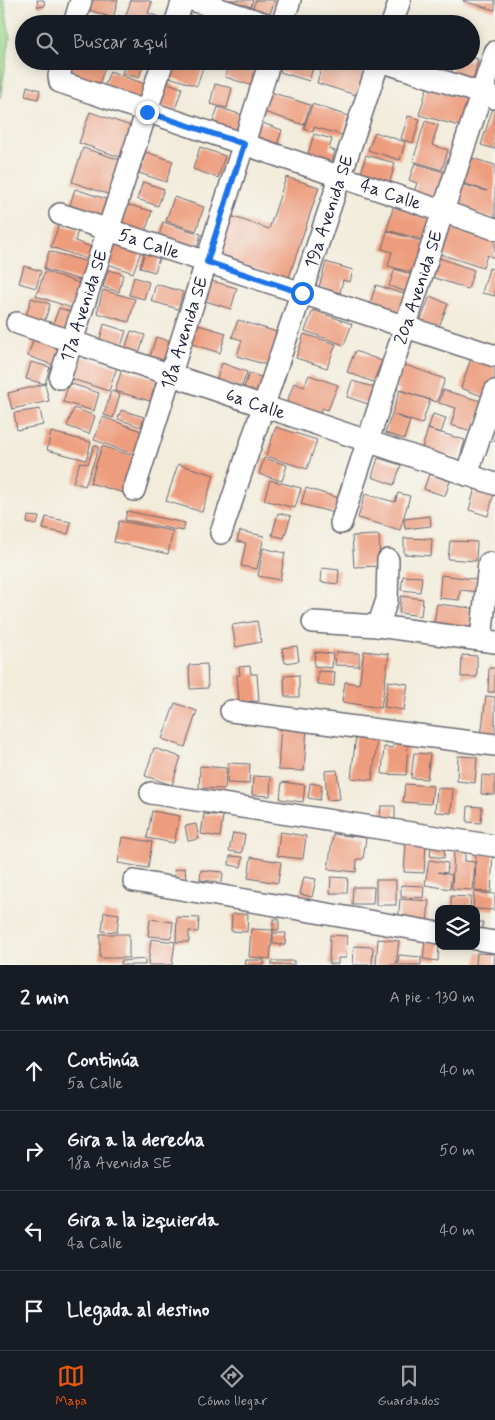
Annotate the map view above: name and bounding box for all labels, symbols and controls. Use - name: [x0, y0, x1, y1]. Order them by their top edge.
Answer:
- search box: [15, 15, 480, 70]
- icon: search: [33, 29, 61, 57]
- text: Buscar aquí: [73, 30, 168, 55]
- route end: [136, 101, 159, 124]
- street label: 19a Avenida SE: [299, 152, 360, 272]
- street label: 4a Calle: [357, 173, 424, 216]
- street label: 5a Calle: [115, 223, 183, 265]
- street label: 20a Avenida SE: [389, 227, 449, 348]
- street label: 17a Avenida SE: [55, 247, 114, 365]
- street label: 18a Avenida SE: [156, 273, 214, 393]
- route start: [291, 282, 314, 305]
- street label: 6a Calle: [223, 383, 288, 426]
- map controls: [435, 905, 480, 950]
- button: layers: [435, 905, 480, 950]
- text: 2 min: [20, 984, 69, 1012]
- text: A pie · 130 m: [390, 987, 475, 1008]
- text: Continúa: [67, 1048, 139, 1073]
- icon: ahead: [20, 1057, 48, 1085]
- text: 40 m: [439, 1060, 475, 1081]
- text: 5a Calle: [67, 1073, 123, 1094]
- text: Gira a la derecha: [67, 1128, 205, 1153]
- icon: right: [20, 1137, 48, 1165]
- text: 50 m: [439, 1140, 475, 1161]
- text: 18a Avenida SE: [67, 1153, 171, 1174]
- text: Gira a la izquierda: [67, 1208, 218, 1233]
- icon: left: [20, 1217, 48, 1245]
- text: 40 m: [439, 1220, 475, 1241]
- text: 4a Calle: [67, 1233, 123, 1254]
- icon: arrive: [20, 1297, 48, 1325]
- text: Llegada al destino: [67, 1298, 209, 1323]
- tab: Mapa: [55, 1362, 87, 1410]
- tab: Cómo llegar: [197, 1362, 267, 1410]
- tab: Guardados: [378, 1362, 440, 1410]

